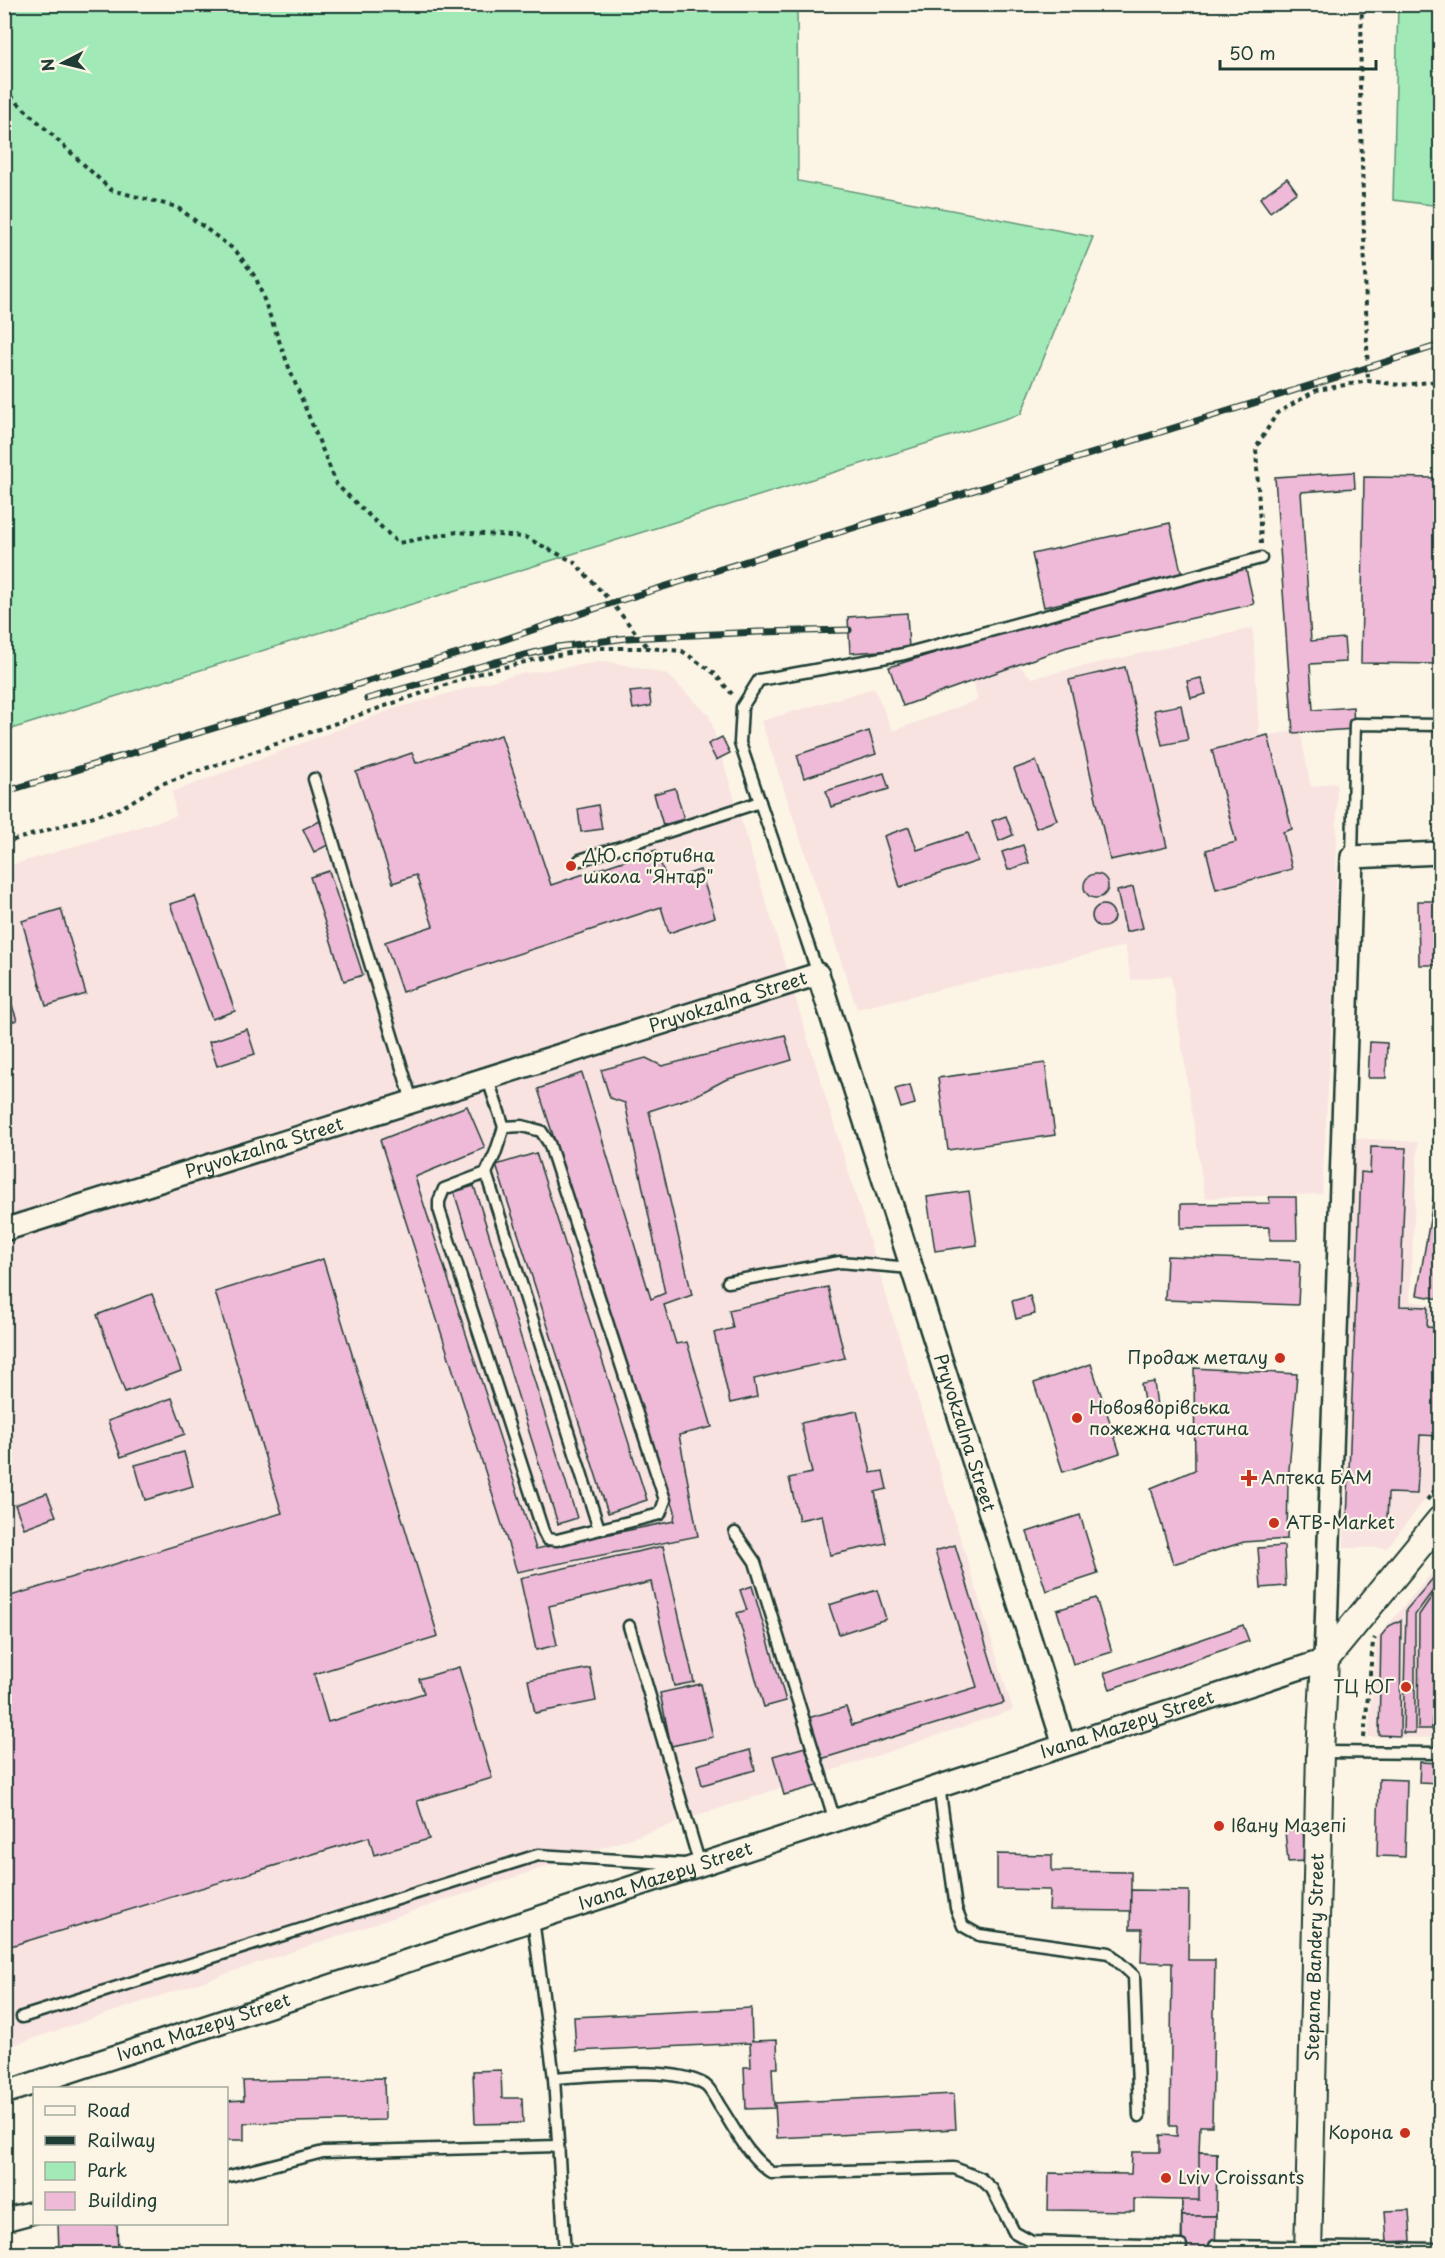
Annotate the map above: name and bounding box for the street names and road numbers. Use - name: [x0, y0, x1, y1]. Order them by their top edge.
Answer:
- street label: Pryvokzalna Street: [645, 963, 810, 1038]
- street label: Pryvokzalna Street: [182, 1109, 346, 1184]
- street label: Pryvokzalna Street: [928, 1350, 1004, 1515]
- street label: Ivana Mazepy Street: [1036, 1682, 1217, 1764]
- street label: Ivana Mazepy Street: [575, 1834, 755, 1916]
- street label: Stepana Bandery Street: [1298, 1853, 1330, 2061]
- street label: Ivana Mazepy Street: [113, 1985, 293, 2067]

